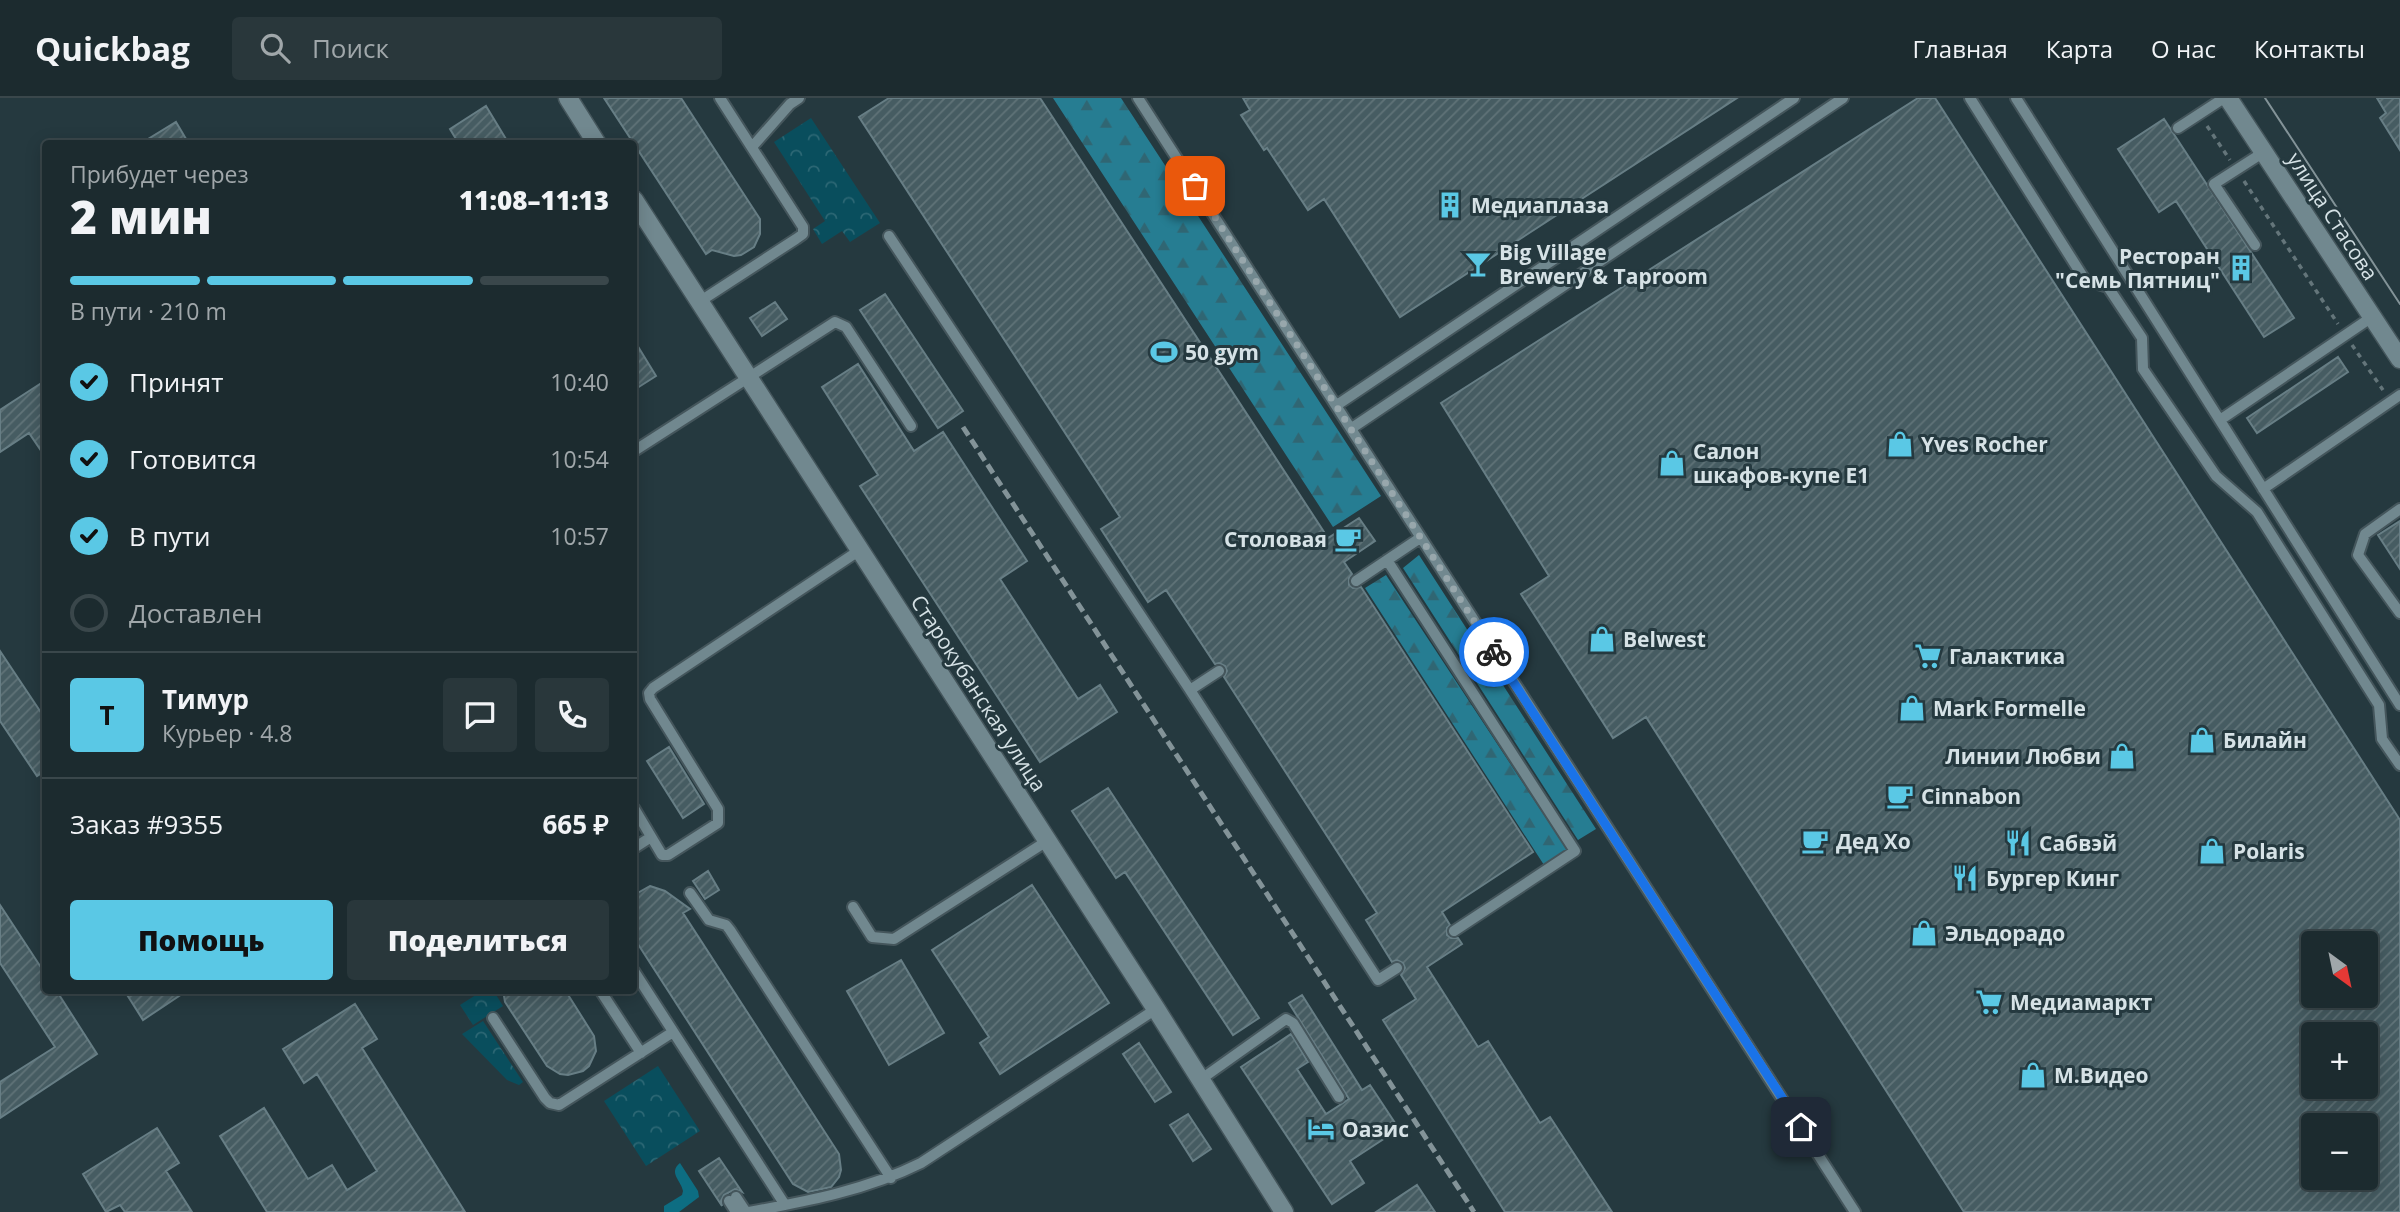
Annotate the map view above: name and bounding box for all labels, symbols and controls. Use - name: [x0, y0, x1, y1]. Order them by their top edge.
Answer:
- search box: [232, 17, 722, 80]
- text: Quickbag: [35, 26, 190, 71]
- icon: search: [256, 29, 294, 67]
- text: Поиск: [312, 30, 389, 66]
- text: Главная: [1913, 32, 2008, 65]
- text: Карта: [2046, 32, 2113, 65]
- text: О нас: [2151, 32, 2216, 65]
- text: Контакты: [2254, 32, 2365, 65]
- street label: улица Стасова: [2281, 147, 2385, 285]
- pin: [1165, 156, 1225, 216]
- text: Прибудет через: [70, 158, 249, 190]
- icon: bag: [1176, 167, 1214, 205]
- text: 11:08–11:13: [459, 182, 609, 218]
- text: 2 мин: [70, 185, 212, 247]
- building icon: Медиаплаза: [1435, 190, 1465, 220]
- place label: Медиаплаза: [1471, 191, 1609, 219]
- place label: Big Village Brewery & Taproom: [1499, 238, 1708, 290]
- place label: Ресторан "Семь Пятниц": [2055, 242, 2220, 294]
- bar icon: Big Village Brewery & Taproom: [1463, 249, 1493, 279]
- building icon: Ресторан "Семь Пятниц": [2226, 253, 2256, 283]
- text: В пути · 210 m: [70, 295, 227, 327]
- sports icon: 50 gym: [1149, 337, 1179, 367]
- place label: 50 gym: [1185, 338, 1259, 366]
- icon: check: [70, 363, 108, 401]
- text: Принят: [129, 364, 223, 400]
- text: 10:40: [550, 366, 609, 398]
- shop icon: Yves Rocher: [1885, 429, 1915, 459]
- place label: Yves Rocher: [1921, 430, 2048, 458]
- place label: Салон шкафов-купе Е1: [1693, 437, 1869, 489]
- icon: check: [70, 440, 108, 478]
- text: Готовится: [129, 441, 257, 477]
- text: 10:54: [550, 443, 609, 475]
- shop icon: Салон шкафов-купе Е1: [1657, 448, 1687, 478]
- icon: check: [70, 517, 108, 555]
- text: В пути: [129, 518, 210, 554]
- text: 10:57: [550, 520, 609, 552]
- cafe icon: Столовая: [1333, 524, 1363, 554]
- place label: Столовая: [1224, 525, 1327, 553]
- street label: Старокубанская улица: [905, 589, 1053, 797]
- text: Доставлен: [129, 595, 262, 631]
- courier: [1459, 617, 1529, 687]
- shop icon: Belwest: [1587, 624, 1617, 654]
- place label: Belwest: [1623, 625, 1706, 653]
- icon: bike: [1475, 633, 1513, 671]
- supermarket icon: Галактика: [1913, 641, 1943, 671]
- place label: Галактика: [1949, 642, 2065, 670]
- button: chat: [443, 678, 517, 752]
- button: phone: [535, 678, 609, 752]
- text: Тимур: [162, 681, 249, 717]
- shop icon: Mark Formelle: [1897, 693, 1927, 723]
- place label: Mark Formelle: [1933, 694, 2086, 722]
- text: Т: [99, 697, 115, 733]
- text: Курьер · 4.8: [162, 717, 293, 749]
- shop icon: Билайн: [2187, 725, 2217, 755]
- place label: Билайн: [2223, 726, 2307, 754]
- shop icon: Линии Любви: [2107, 741, 2137, 771]
- place label: Линии Любви: [1945, 742, 2101, 770]
- cafe icon: Cinnabon: [1885, 781, 1915, 811]
- place label: Cinnabon: [1921, 782, 2021, 810]
- text: Заказ #9355: [70, 806, 223, 842]
- text: 665 ₽: [543, 806, 609, 842]
- cafe icon: Дед Хо: [1800, 826, 1830, 856]
- place label: Дед Хо: [1836, 827, 1911, 855]
- restaurant icon: Сабвэй: [2003, 828, 2033, 858]
- place label: Сабвэй: [2039, 829, 2117, 857]
- shop icon: Polaris: [2197, 836, 2227, 866]
- place label: Polaris: [2233, 837, 2305, 865]
- restaurant icon: Бургер Кинг: [1950, 863, 1980, 893]
- place label: Бургер Кинг: [1986, 864, 2119, 892]
- button: Помощь: [70, 900, 333, 980]
- button: Поделиться: [347, 900, 609, 980]
- shop icon: Эльдорадо: [1909, 918, 1939, 948]
- place label: Эльдорадо: [1945, 919, 2065, 947]
- north arrow: [2301, 931, 2378, 1008]
- map controls: [2301, 931, 2378, 1190]
- supermarket icon: Медиамаркт: [1974, 987, 2004, 1017]
- place label: Медиамаркт: [2010, 988, 2153, 1016]
- button: +: [2301, 1022, 2378, 1099]
- shop icon: М.Видео: [2018, 1060, 2048, 1090]
- place label: М.Видео: [2054, 1061, 2148, 1089]
- pin: [1771, 1097, 1831, 1157]
- icon: home: [1782, 1108, 1820, 1146]
- button: −: [2301, 1113, 2378, 1190]
- hotel icon: Оазис: [1306, 1114, 1336, 1144]
- place label: Оазис: [1342, 1115, 1409, 1143]

